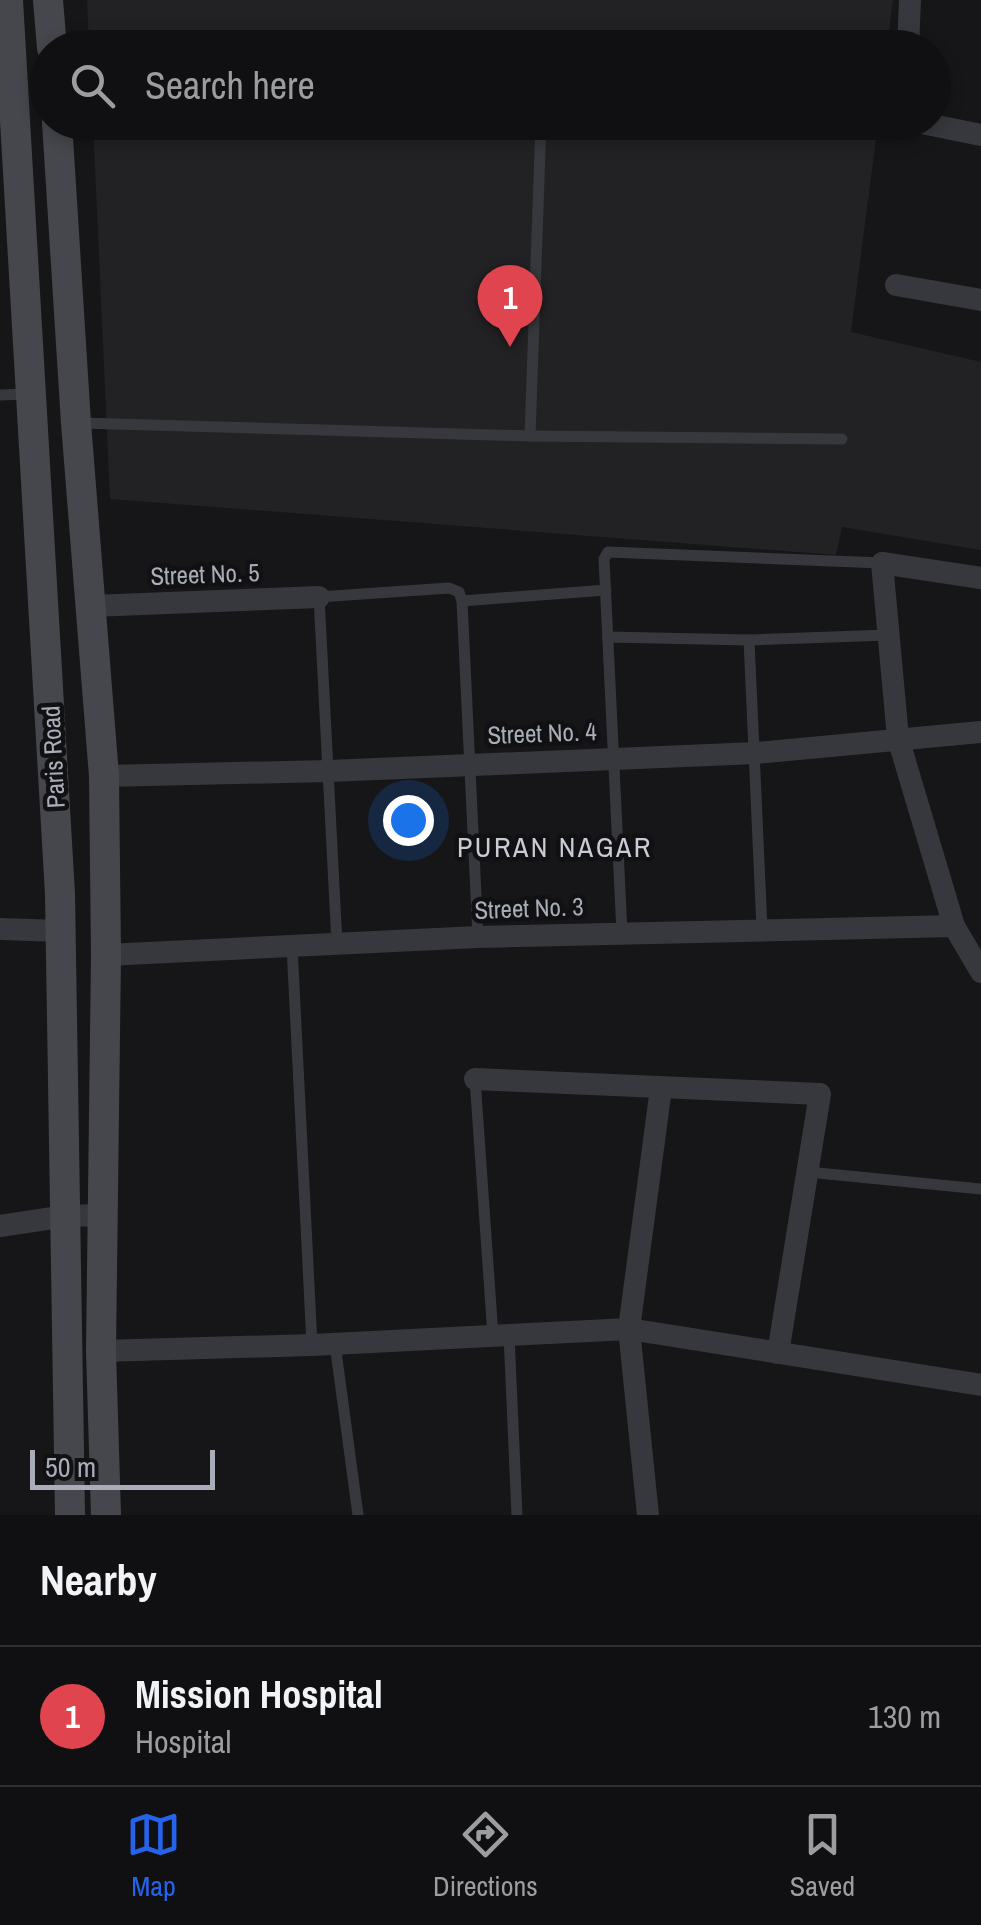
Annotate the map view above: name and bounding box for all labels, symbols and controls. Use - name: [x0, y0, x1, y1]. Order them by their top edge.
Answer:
- search box: [30, 30, 951, 140]
- icon: search: [65, 58, 120, 113]
- text: Search here: [145, 60, 315, 111]
- pin: 1: [478, 264, 542, 347]
- street label: Street No. 5: [150, 555, 260, 593]
- street label: Paris Road: [33, 705, 73, 809]
- street label: Street No. 4: [487, 714, 597, 752]
- your location: [383, 795, 434, 846]
- district label: PURAN NAGAR: [457, 828, 653, 866]
- street label: Street No. 3: [474, 889, 584, 927]
- scale bar: [30, 1445, 215, 1490]
- text: 50 m: [45, 1448, 96, 1486]
- text: Nearby: [40, 1552, 157, 1608]
- text: Mission Hospital: [135, 1669, 383, 1720]
- text: 1: [65, 1695, 80, 1738]
- text: 130 m: [868, 1695, 941, 1738]
- text: Hospital: [135, 1720, 231, 1763]
- tab: Map: [126, 1807, 181, 1905]
- tab: Directions: [433, 1807, 538, 1905]
- tab: Saved: [790, 1807, 855, 1905]

